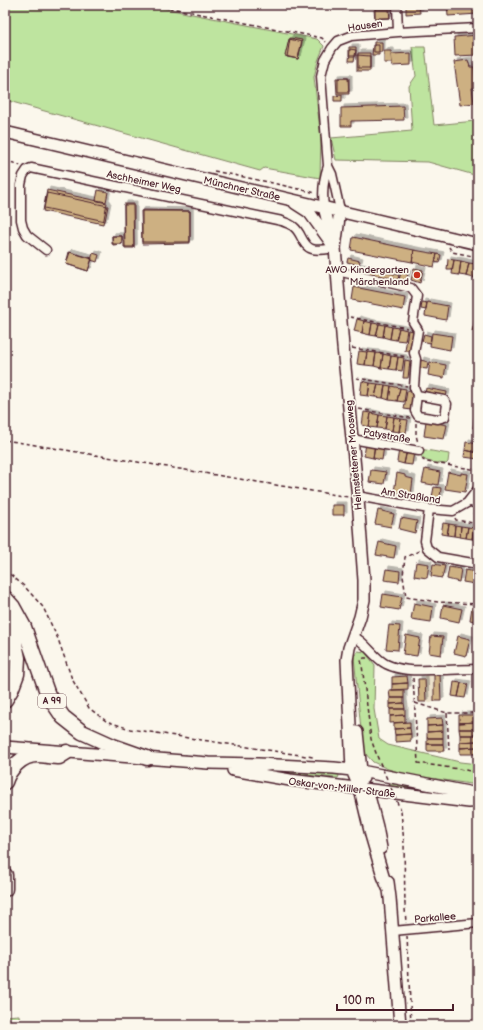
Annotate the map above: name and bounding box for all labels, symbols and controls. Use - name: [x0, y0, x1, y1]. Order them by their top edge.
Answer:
- street label: Hausen: [347, 18, 384, 34]
- street label: Aschheimer Weg: [106, 168, 182, 196]
- street label: Münchner Straße: [202, 174, 281, 204]
- place label: AWO Kindergarten Märchenland: [325, 264, 409, 288]
- marker: AWO Kindergarten Märchenland: [412, 270, 422, 280]
- street label: Heimstettener Moosweg: [343, 399, 365, 510]
- street label: Patystraße: [362, 426, 411, 446]
- street label: Am Straßland: [380, 485, 442, 507]
- road number: A 99: [38, 694, 66, 708]
- street label: Oskar-von-Miller-Straße: [288, 775, 396, 801]
- street label: Parkallee: [414, 910, 456, 926]
- scale bar: [337, 986, 453, 1012]
- text: 100 m: [343, 993, 375, 1008]

